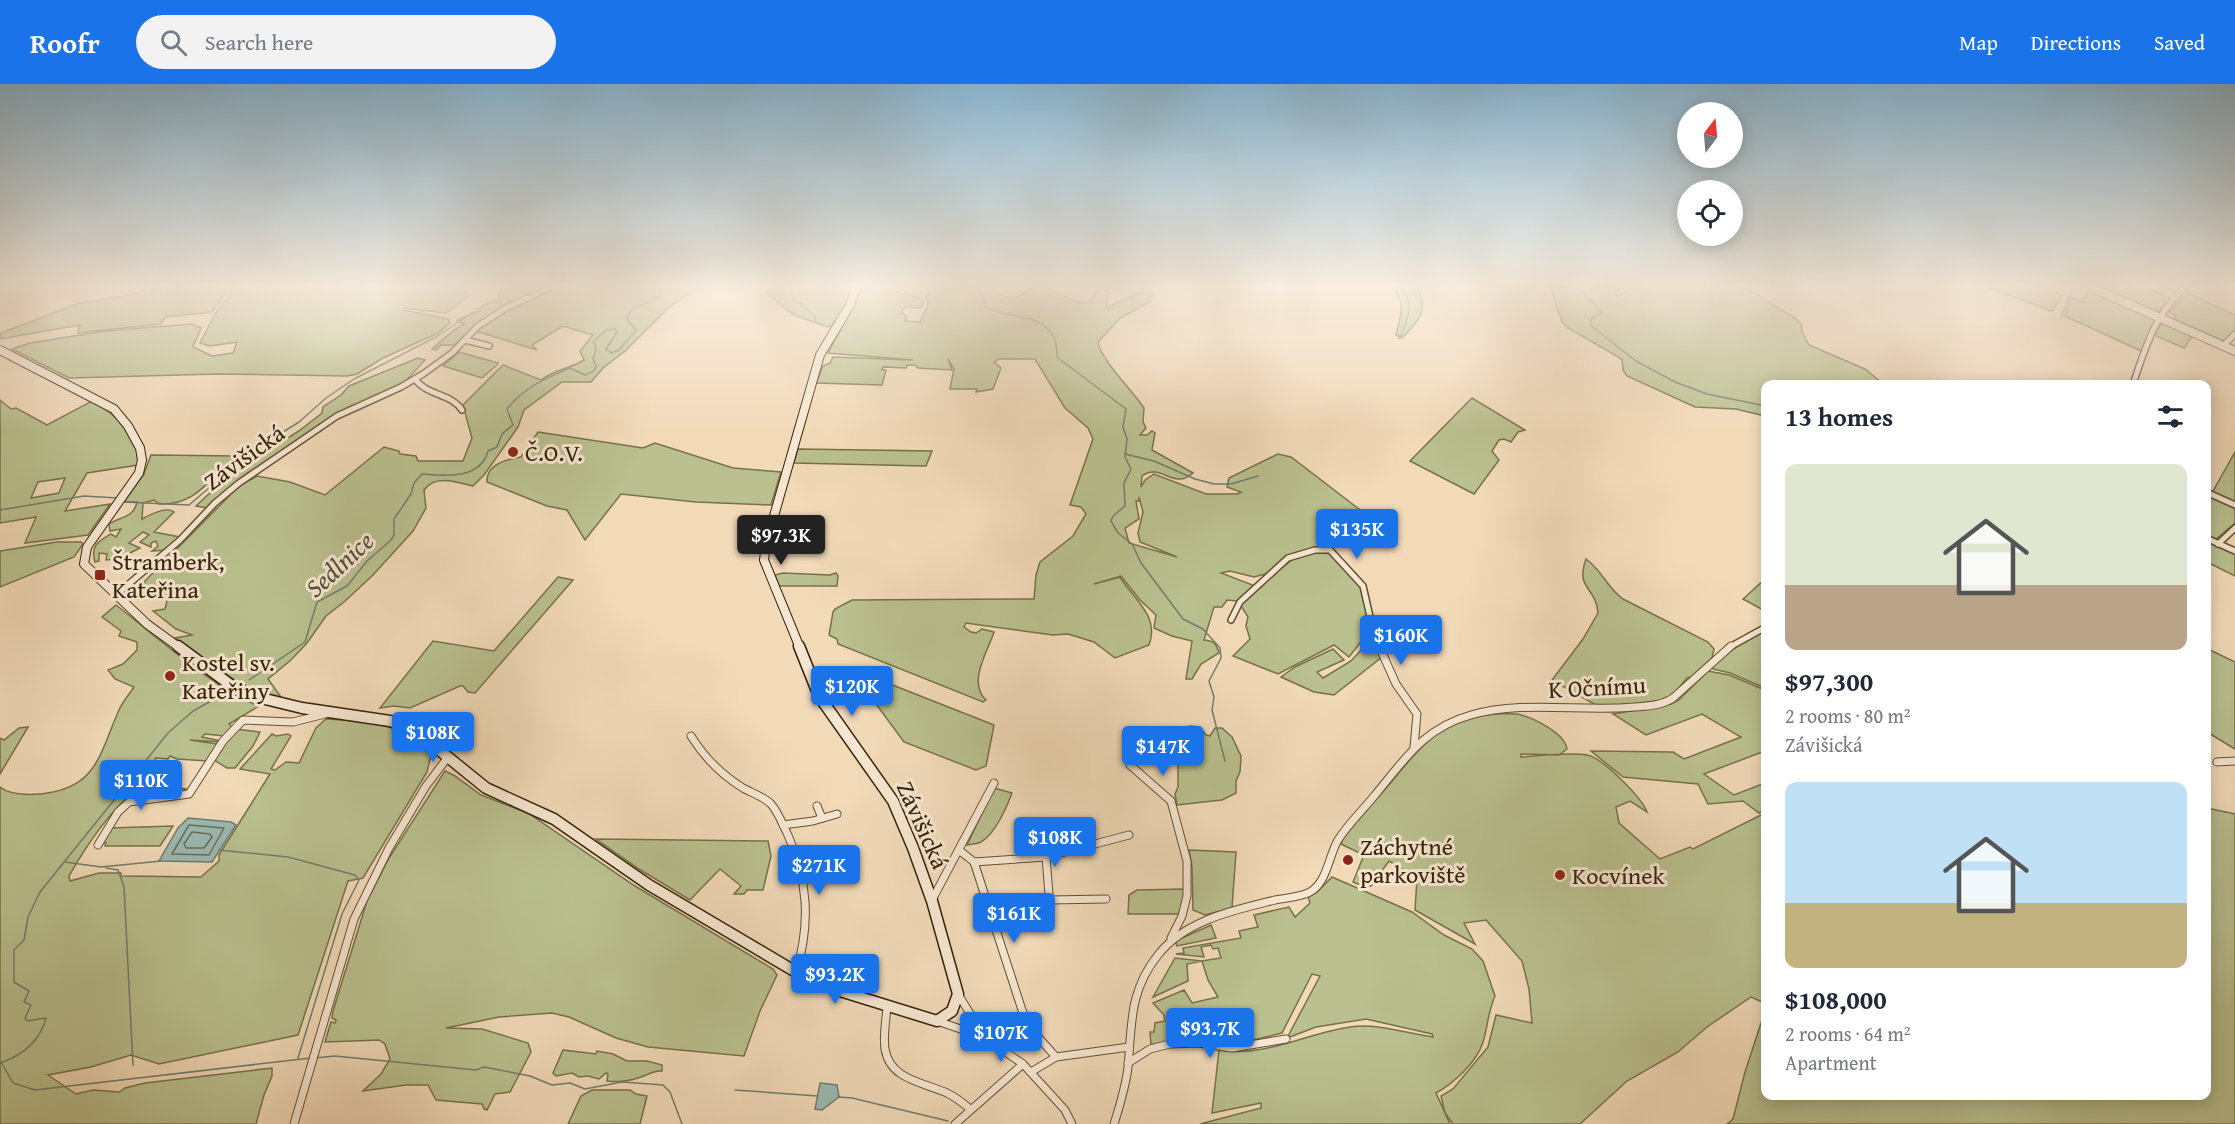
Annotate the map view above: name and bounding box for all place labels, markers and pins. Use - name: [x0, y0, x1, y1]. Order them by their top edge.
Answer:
- place label: Č.O.V.: [525, 435, 583, 470]
- marker: Č.O.V.: [506, 445, 520, 459]
- pin: $135K: [1315, 509, 1399, 560]
- pin: $97.3K: [732, 515, 830, 566]
- place label: Štramberk, Kateřina: [112, 544, 224, 607]
- marker: Štramberk, Kateřina: [93, 568, 107, 582]
- pin: $160K: [1359, 615, 1443, 666]
- place label: Kostel sv. Kateřiny: [182, 645, 275, 708]
- pin: $120K: [810, 666, 894, 717]
- marker: Kostel sv. Kateřiny: [163, 669, 177, 683]
- pin: $108K: [391, 712, 475, 763]
- pin: $147K: [1121, 726, 1205, 777]
- pin: $110K: [99, 760, 183, 811]
- pin: $108K: [1013, 817, 1097, 868]
- place label: Záchytné parkoviště: [1360, 829, 1466, 892]
- pin: $271K: [777, 845, 861, 896]
- marker: Záchytné parkoviště: [1341, 853, 1355, 867]
- place label: Kocvínek: [1572, 858, 1666, 893]
- marker: Kocvínek: [1553, 868, 1567, 882]
- pin: $161K: [972, 893, 1056, 944]
- pin: $93.2K: [786, 954, 884, 1005]
- pin: $93.7K: [1161, 1008, 1259, 1059]
- pin: $107K: [959, 1012, 1043, 1063]

